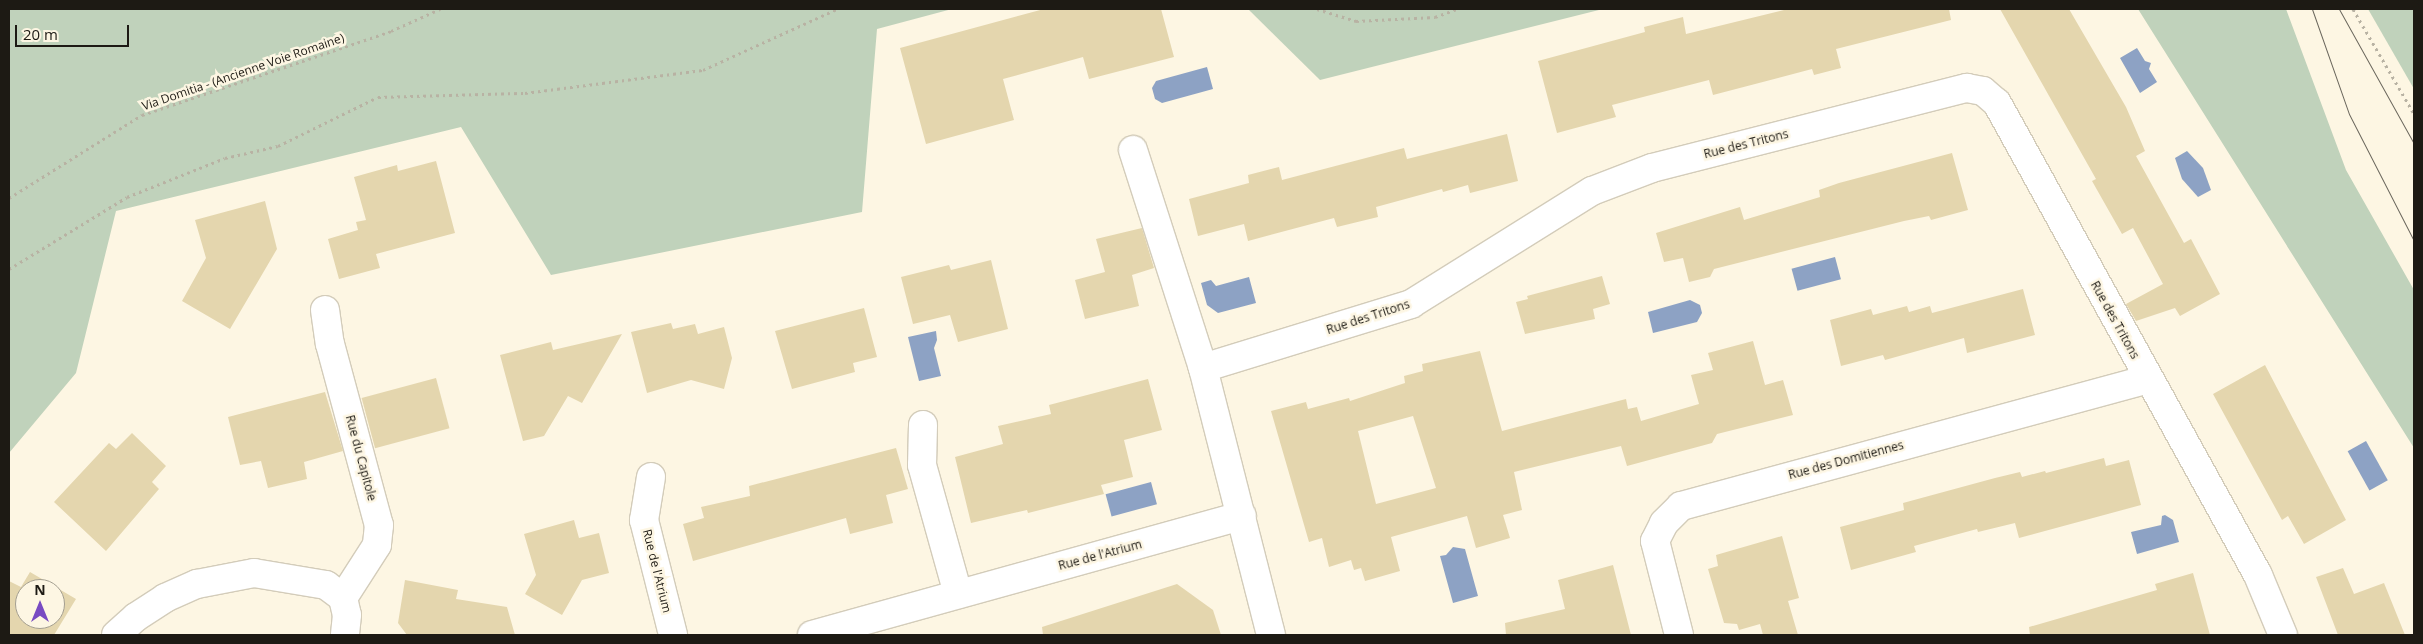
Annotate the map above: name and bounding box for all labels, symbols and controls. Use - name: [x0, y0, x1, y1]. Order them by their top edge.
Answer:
- scale bar: [18, 15, 131, 47]
- text: 20 m: [23, 24, 58, 44]
- street label: Via Domitia - (Ancienne Voie Romaine): [140, 31, 346, 113]
- street label: Rue des Tritons: [1702, 127, 1790, 161]
- street label: Rue des Tritons: [2088, 279, 2142, 361]
- street label: Rue des Tritons: [1325, 297, 1411, 337]
- street label: Rue du Capitole: [343, 413, 379, 503]
- street label: Rue des Domitiennes: [1787, 438, 1905, 482]
- street label: Rue de l'Atrium: [640, 528, 674, 614]
- street label: Rue de l'Atrium: [1057, 537, 1143, 573]
- north arrow: [15, 579, 65, 629]
- text: N: [34, 580, 46, 599]

